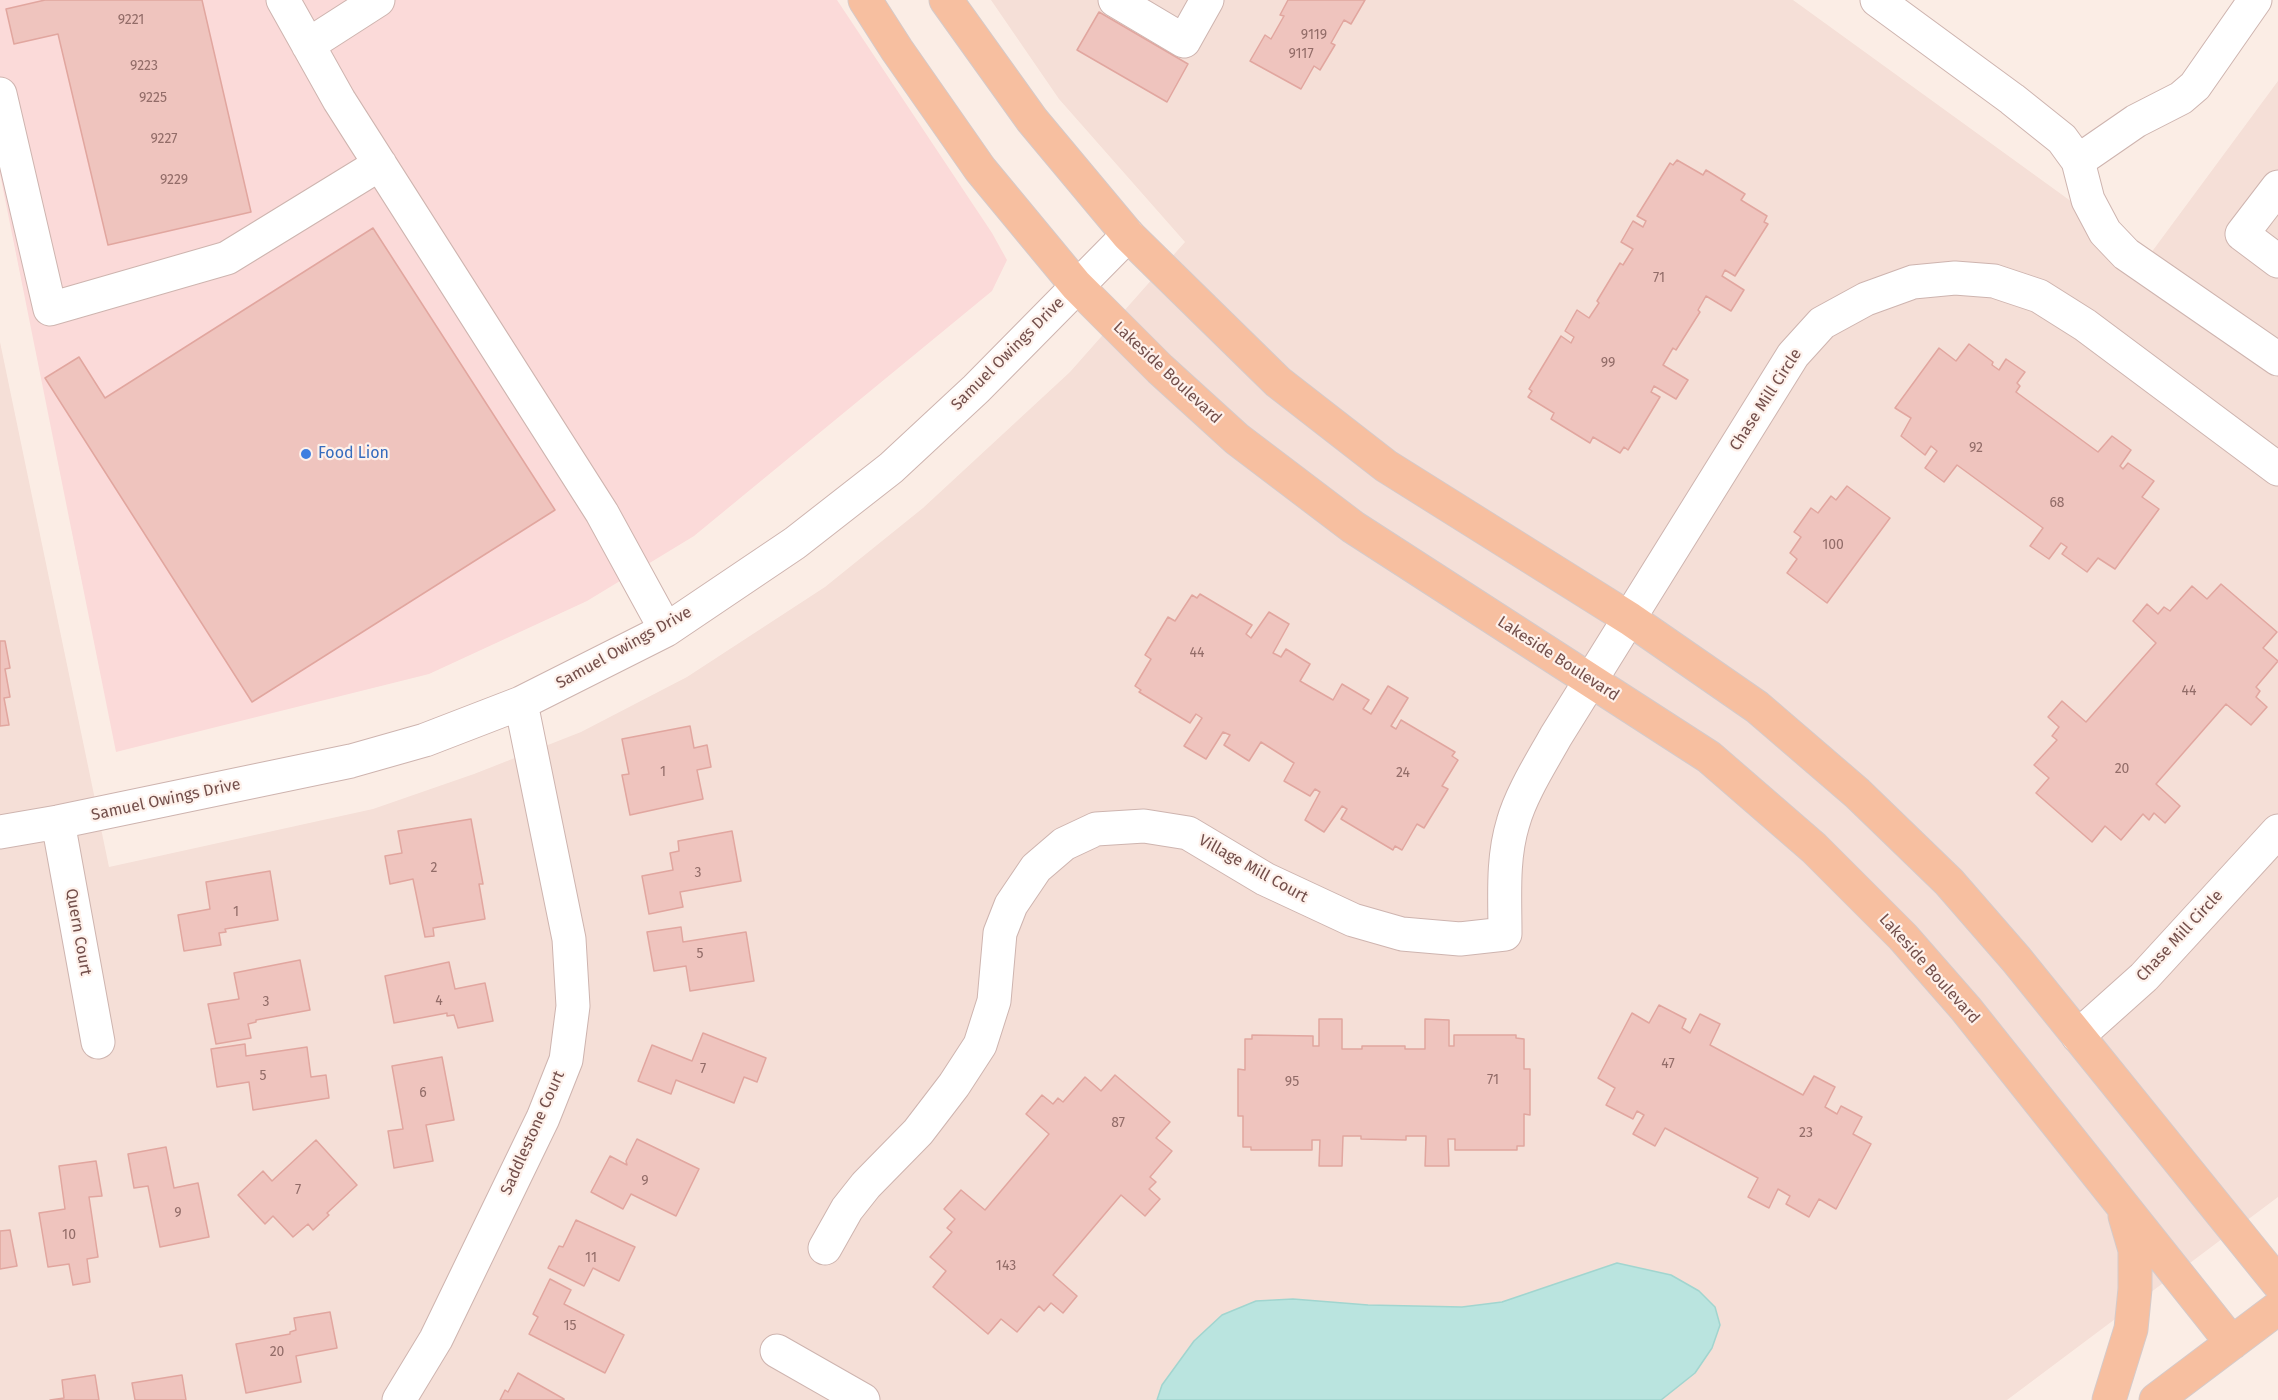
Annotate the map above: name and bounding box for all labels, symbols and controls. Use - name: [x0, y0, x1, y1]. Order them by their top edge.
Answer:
- house number: 9221: [118, 12, 144, 28]
- house number: 9119: [1301, 27, 1327, 43]
- house number: 9117: [1288, 46, 1314, 62]
- house number: 9223: [130, 58, 158, 74]
- house number: 9225: [139, 90, 167, 106]
- house number: 9227: [151, 131, 177, 147]
- house number: 9229: [160, 172, 188, 188]
- house number: 71: [1653, 270, 1665, 286]
- street label: Samuel Owings Drive: [947, 293, 1069, 415]
- street label: Lakeside Boulevard: [1109, 318, 1225, 428]
- street label: Chase Mill Circle: [1726, 345, 1806, 455]
- house number: 99: [1601, 355, 1615, 371]
- house number: 92: [1969, 440, 1983, 456]
- place label: Food Lion: [318, 444, 389, 464]
- marker: Food Lion: [299, 447, 313, 461]
- house number: 68: [2049, 495, 2065, 511]
- house number: 100: [1822, 537, 1844, 553]
- street label: Samuel Owings Drive: [553, 603, 695, 693]
- street label: Lakeside Boulevard: [1494, 613, 1622, 705]
- house number: 44: [1190, 645, 1204, 661]
- house number: 44: [2182, 683, 2196, 699]
- house number: 20: [2115, 761, 2129, 777]
- house number: 1: [660, 764, 666, 780]
- house number: 24: [1396, 765, 1410, 781]
- street label: Samuel Owings Drive: [90, 775, 242, 825]
- street label: Village Mill Court: [1195, 831, 1311, 907]
- house number: 2: [431, 860, 437, 876]
- house number: 3: [695, 865, 701, 881]
- street label: Chase Mill Circle: [2133, 886, 2227, 986]
- street label: Quern Court: [61, 887, 95, 977]
- house number: 1: [233, 904, 239, 920]
- street label: Lakeside Boulevard: [1875, 910, 1983, 1028]
- house number: 5: [696, 946, 704, 962]
- house number: 4: [435, 993, 443, 1009]
- house number: 3: [263, 994, 269, 1010]
- house number: 47: [1661, 1056, 1675, 1072]
- house number: 7: [700, 1061, 706, 1077]
- house number: 5: [259, 1068, 267, 1084]
- street label: Saddlestone Court: [497, 1068, 569, 1198]
- house number: 71: [1487, 1072, 1499, 1088]
- house number: 95: [1285, 1074, 1299, 1090]
- house number: 6: [419, 1085, 427, 1101]
- house number: 87: [1111, 1115, 1125, 1131]
- house number: 23: [1799, 1125, 1813, 1141]
- house number: 9: [641, 1173, 649, 1189]
- house number: 7: [295, 1182, 301, 1198]
- house number: 9: [174, 1205, 182, 1221]
- house number: 10: [62, 1227, 76, 1243]
- house number: 11: [585, 1250, 597, 1266]
- house number: 143: [996, 1258, 1016, 1274]
- house number: 15: [563, 1318, 577, 1334]
- house number: 20: [270, 1344, 284, 1360]

